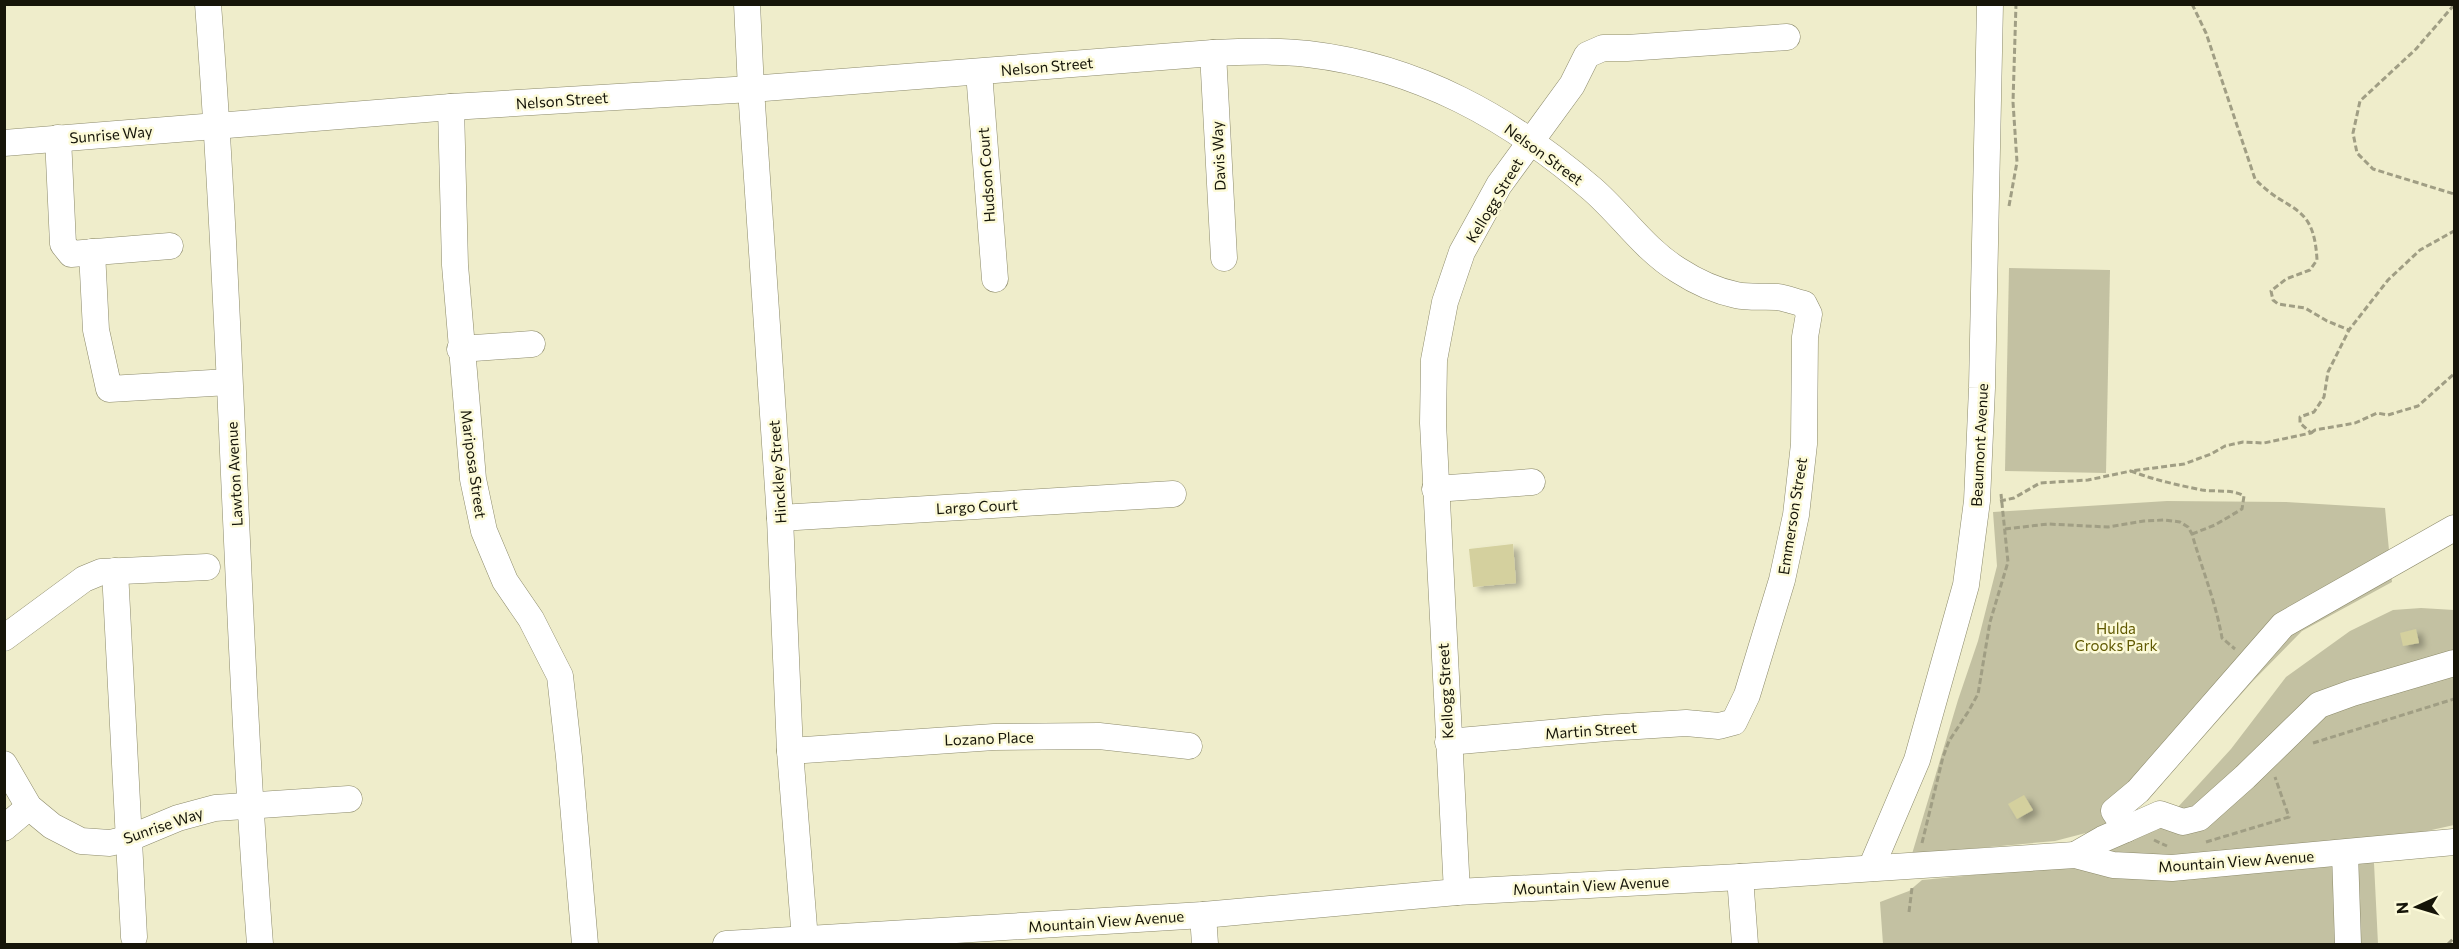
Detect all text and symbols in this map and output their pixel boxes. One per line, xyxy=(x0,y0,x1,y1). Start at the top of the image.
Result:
street label: Nelson Street xyxy=(1000,53,1094,79)
street label: Nelson Street xyxy=(515,88,609,112)
street label: Nelson Street xyxy=(1501,119,1587,189)
street label: Davis Way xyxy=(1207,120,1229,191)
street label: Sunrise Way xyxy=(69,121,153,147)
street label: Hudson Court xyxy=(974,127,998,223)
street label: Kellogg Street xyxy=(1462,154,1526,246)
street label: Beaumont Avenue xyxy=(1967,383,1991,507)
street label: Mariposa Street xyxy=(457,409,491,519)
street label: Hinckley Street xyxy=(764,420,790,524)
street label: Lawton Avenue xyxy=(222,421,246,527)
street label: Emmerson Street xyxy=(1774,456,1810,576)
street label: Largo Court xyxy=(936,495,1018,517)
park label: Hulda Crooks Park xyxy=(2074,619,2158,654)
street label: Kellogg Street xyxy=(1434,643,1456,739)
street label: Martin Street xyxy=(1545,718,1637,742)
street label: Lozano Place xyxy=(944,727,1034,749)
street label: Sunrise Way xyxy=(121,803,205,847)
street label: Mountain View Avenue xyxy=(2157,847,2315,875)
street label: Mountain View Avenue xyxy=(1512,872,1670,898)
north arrow xyxy=(2387,877,2447,937)
text: N xyxy=(2392,901,2411,915)
street label: Mountain View Avenue xyxy=(1027,907,1185,935)

